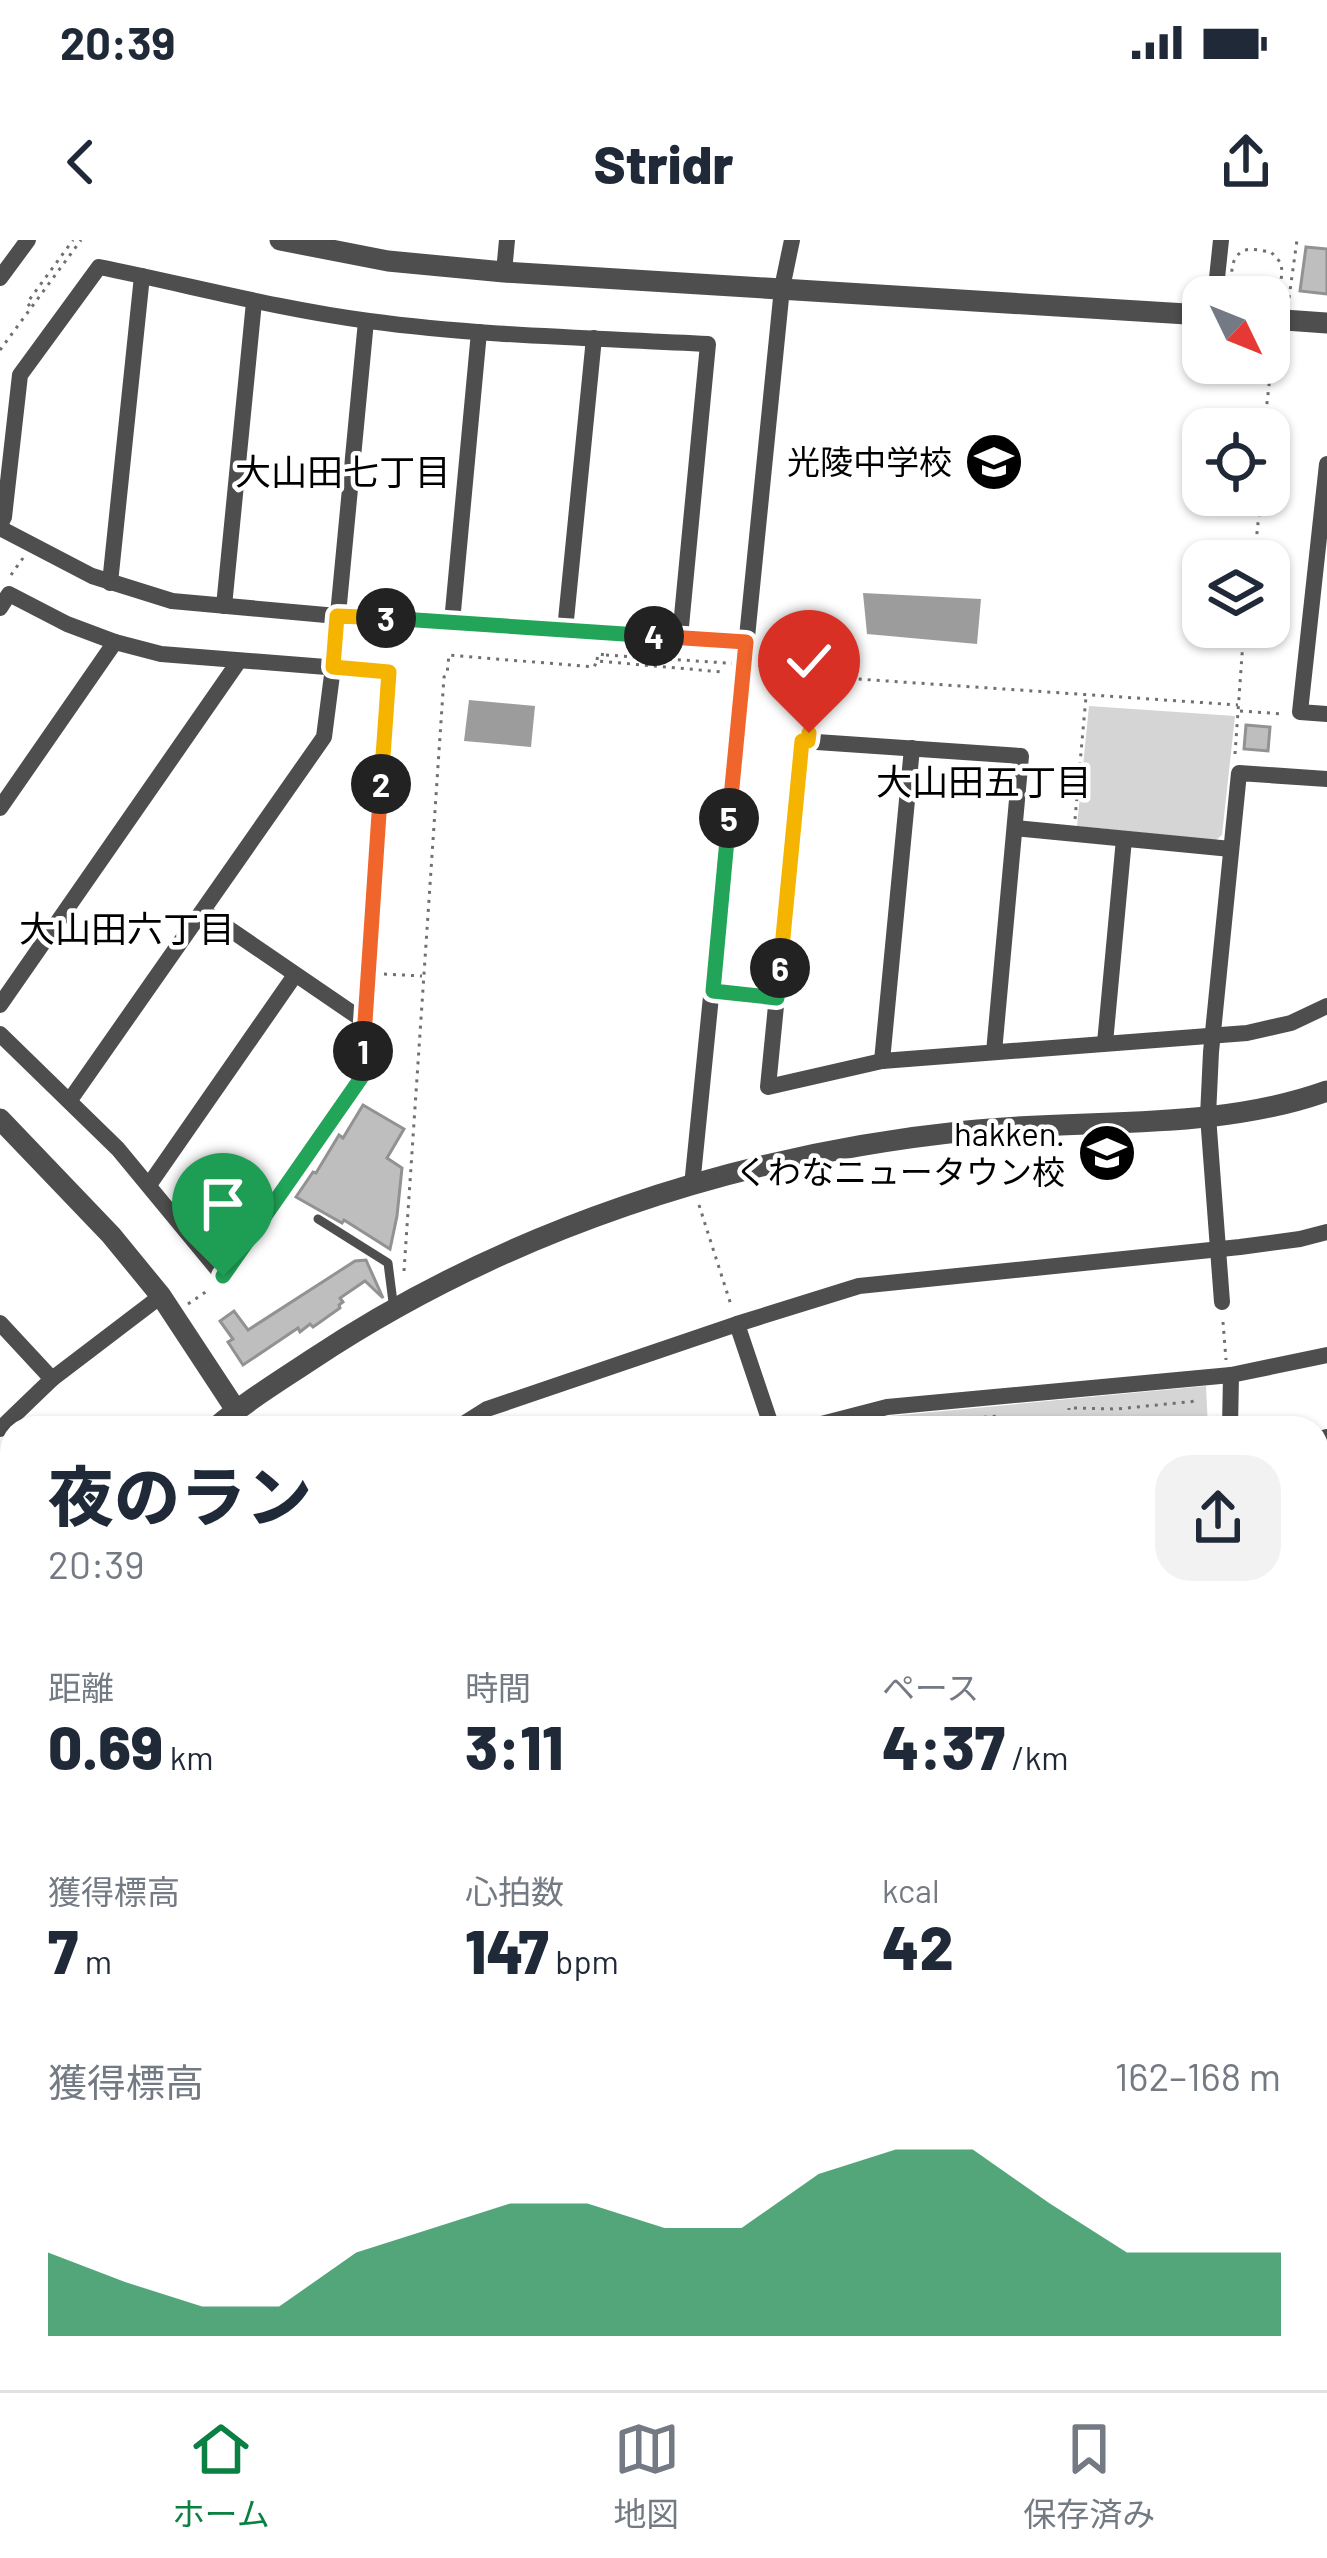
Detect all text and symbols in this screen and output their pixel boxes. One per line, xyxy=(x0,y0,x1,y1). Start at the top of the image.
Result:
text: 20:39 xyxy=(60,15,175,69)
icon: back xyxy=(48,129,114,195)
icon: share xyxy=(1213,129,1279,195)
text: Stridr xyxy=(594,130,733,195)
north arrow xyxy=(1182,276,1290,384)
map controls xyxy=(1182,276,1290,648)
button: locate xyxy=(1182,408,1290,516)
school or university icon: 光陵中学校 xyxy=(963,431,1025,493)
place label: 光陵中学校 xyxy=(787,441,952,481)
district label: 大山田七丁目 xyxy=(235,449,451,492)
button: layers xyxy=(1182,540,1290,648)
pin: 3 xyxy=(356,588,416,648)
text: 3 xyxy=(377,598,395,638)
pin: 4 xyxy=(624,606,684,666)
pin xyxy=(758,610,860,733)
text: 4 xyxy=(644,616,664,656)
icon: check xyxy=(776,628,842,694)
pin: 2 xyxy=(351,754,411,814)
district label: 大山田五丁目 xyxy=(876,759,1092,802)
text: 2 xyxy=(372,764,390,804)
pin: 5 xyxy=(699,788,759,848)
text: 5 xyxy=(720,798,738,838)
district label: 大山田六丁目 xyxy=(19,906,235,949)
pin: 6 xyxy=(750,938,810,998)
text: 6 xyxy=(771,948,789,988)
pin: 1 xyxy=(333,1021,393,1081)
text: 1 xyxy=(357,1031,369,1071)
place label: hakken. くわなニュータウン校 xyxy=(735,1113,1065,1191)
school or university icon: hakken. くわなニュータウン校 xyxy=(1076,1122,1138,1184)
pin xyxy=(172,1153,274,1276)
icon: arrive xyxy=(190,1171,256,1237)
text: 夜のラン xyxy=(48,1455,312,1534)
button: share xyxy=(1155,1455,1281,1581)
text: 20:39 xyxy=(48,1540,145,1587)
text: 距離 xyxy=(48,1667,114,1707)
text: 時間 xyxy=(465,1667,531,1707)
text: ペース xyxy=(882,1667,979,1707)
text: 0.69 xyxy=(48,1710,163,1782)
text: 3:11 xyxy=(465,1710,563,1782)
text: 4:37 xyxy=(882,1710,1005,1782)
text: km xyxy=(163,1737,213,1777)
text: /km xyxy=(1005,1737,1069,1777)
text: kcal xyxy=(882,1870,940,1910)
text: 獲得標高 xyxy=(48,1871,180,1911)
text: 心拍数 xyxy=(465,1871,564,1911)
text: 42 xyxy=(882,1910,954,1982)
text: 7 xyxy=(48,1914,78,1986)
text: 147 xyxy=(465,1914,549,1986)
text: m xyxy=(78,1941,112,1981)
text: bpm xyxy=(549,1941,619,1981)
text: 162–168 m xyxy=(1115,2052,1281,2099)
text: 獲得標高 xyxy=(48,2058,204,2105)
tab: ホーム xyxy=(172,2416,270,2536)
tab: 地図 xyxy=(614,2416,680,2536)
tab: 保存済み xyxy=(1023,2416,1155,2536)

